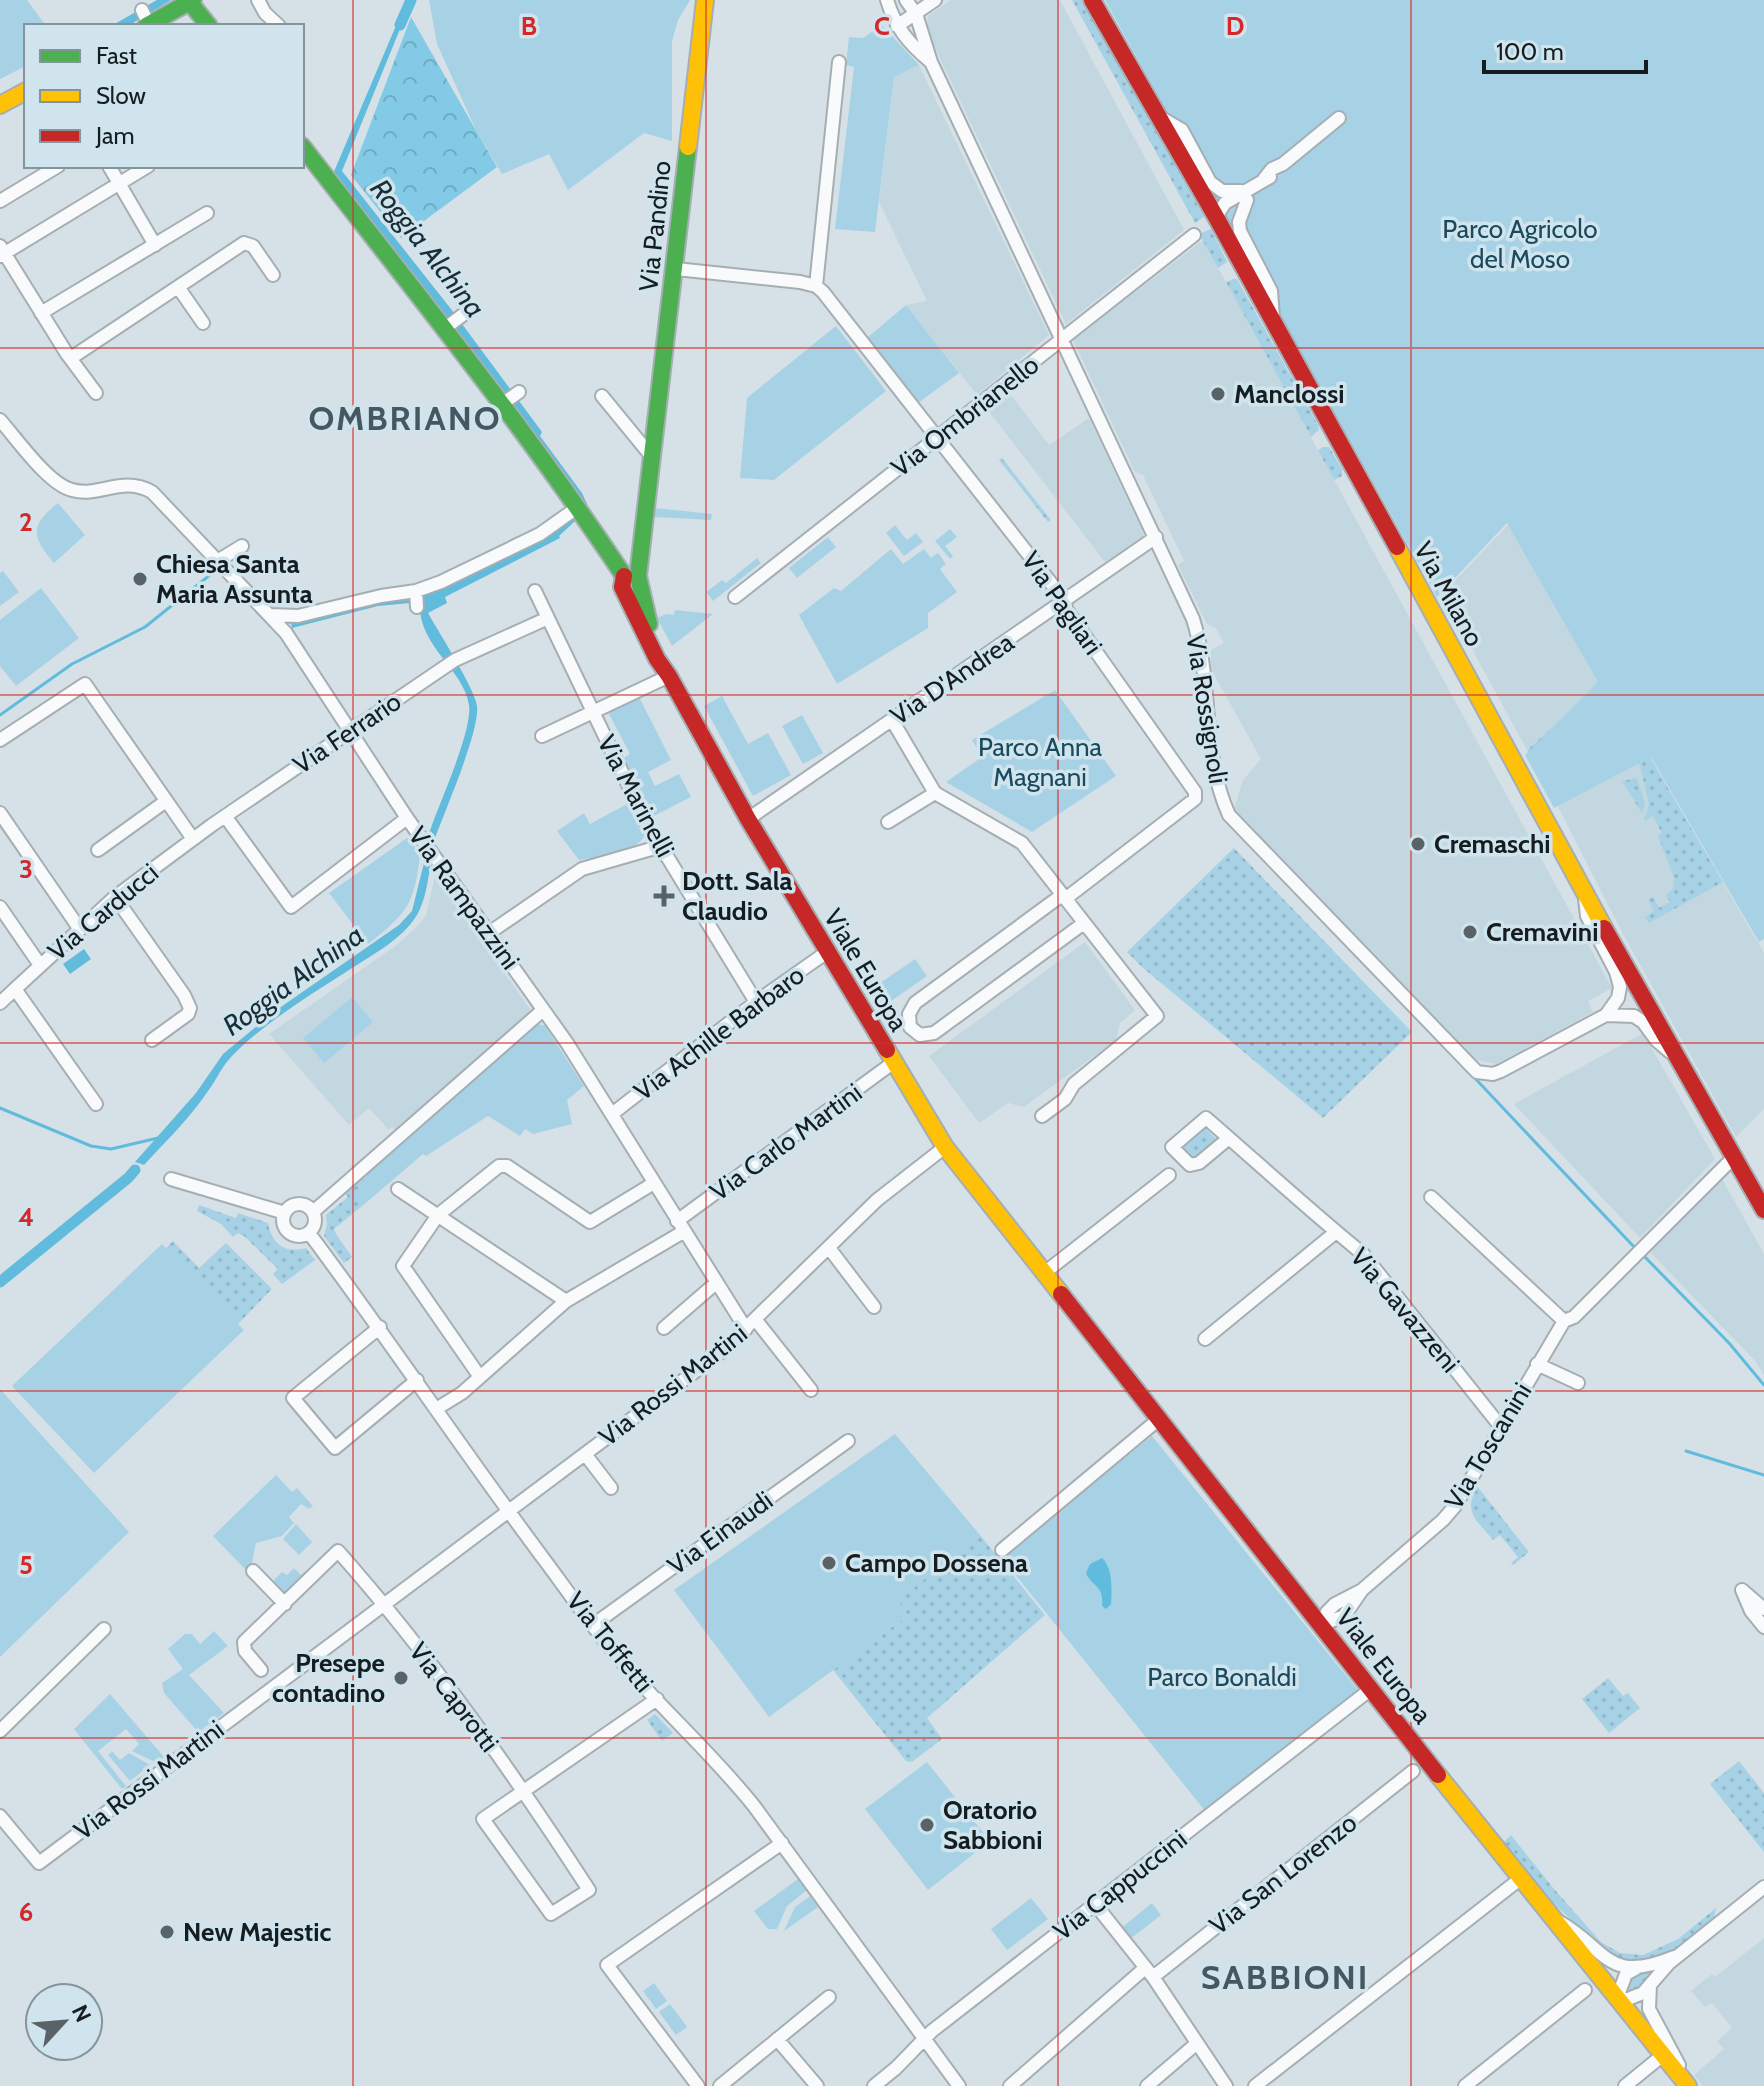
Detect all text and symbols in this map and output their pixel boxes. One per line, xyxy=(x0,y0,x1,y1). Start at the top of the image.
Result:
text: B xyxy=(521,10,537,42)
text: C xyxy=(874,10,890,42)
text: D xyxy=(1226,10,1244,42)
legend xyxy=(24,24,304,168)
scale bar xyxy=(1484,24,1646,74)
text: 100 m xyxy=(1496,37,1564,66)
text: Fast xyxy=(96,41,137,70)
text: Slow xyxy=(96,81,146,110)
text: Jam xyxy=(95,121,134,150)
street label: Via Pandino xyxy=(632,159,678,293)
water label: Roggia Alchina xyxy=(364,172,492,324)
park label: Parco Agricolo del Moso xyxy=(1442,213,1598,275)
street label: Via Ombrianello xyxy=(885,348,1045,484)
place label: Manclossi xyxy=(1234,378,1344,410)
marker: Manclossi xyxy=(1209,385,1227,403)
district label: OMBRIANO xyxy=(308,397,502,439)
text: 2 xyxy=(19,506,33,538)
street label: Via Milano xyxy=(1407,536,1491,652)
street label: Via Pagliari xyxy=(1015,545,1109,661)
place label: Chiesa Santa Maria Assunta xyxy=(156,548,313,610)
marker: Chiesa Santa Maria Assunta xyxy=(131,570,149,588)
street label: Via D'Andrea xyxy=(884,626,1020,732)
street label: Via Rossignoli xyxy=(1179,632,1235,786)
street label: Via Ferrario xyxy=(287,685,407,781)
street label: Via Marinelli xyxy=(591,729,681,863)
park label: Parco Anna Magnani xyxy=(978,731,1103,793)
street label: Via Rampazzini xyxy=(401,820,527,976)
place label: Cremaschi xyxy=(1434,828,1551,860)
marker: Cremaschi xyxy=(1409,835,1427,853)
text: 3 xyxy=(19,853,33,885)
street label: Via Carducci xyxy=(41,857,165,967)
place label: Dott. Sala Claudio xyxy=(682,865,793,927)
marker: Dott. Sala Claudio xyxy=(653,885,675,907)
street label: Viale Europa xyxy=(817,903,915,1037)
place label: Cremavini xyxy=(1486,916,1598,948)
water label: Roggia Alchina xyxy=(216,917,370,1043)
marker: Cremavini xyxy=(1461,923,1479,941)
street label: Via Achille Barbaro xyxy=(628,959,810,1107)
street label: Via Carlo Martini xyxy=(704,1076,868,1208)
text: 4 xyxy=(18,1201,34,1233)
street label: Via Gavazzeni xyxy=(1344,1241,1466,1379)
street label: Via Rossi Martini xyxy=(593,1317,753,1453)
street label: Via Toscanini xyxy=(1438,1377,1538,1515)
street label: Via Einaudi xyxy=(661,1484,779,1582)
place label: Campo Dossena xyxy=(845,1547,1028,1579)
text: 5 xyxy=(19,1549,33,1581)
marker: Campo Dossena xyxy=(820,1554,838,1572)
street label: Via Toffetti xyxy=(560,1585,660,1699)
street label: Viale Europa xyxy=(1329,1602,1439,1730)
street label: Via Caprotti xyxy=(402,1636,506,1758)
place label: Presepe contadino xyxy=(272,1647,385,1709)
park label: Parco Bonaldi xyxy=(1147,1661,1297,1693)
marker: Presepe contadino xyxy=(392,1669,410,1687)
street label: Via Rossi Martini xyxy=(68,1713,230,1847)
place label: Oratorio Sabbioni xyxy=(943,1794,1042,1856)
street label: Via San Lorenzo xyxy=(1203,1807,1363,1941)
marker: Oratorio Sabbioni xyxy=(918,1816,936,1834)
street label: Via Cappuccini xyxy=(1047,1823,1193,1947)
text: 6 xyxy=(19,1896,33,1928)
place label: New Majestic xyxy=(183,1916,331,1948)
marker: New Majestic xyxy=(158,1923,176,1941)
district label: SABBIONI xyxy=(1201,1956,1369,1998)
north arrow xyxy=(24,1982,104,2062)
text: N xyxy=(66,2001,97,2026)

